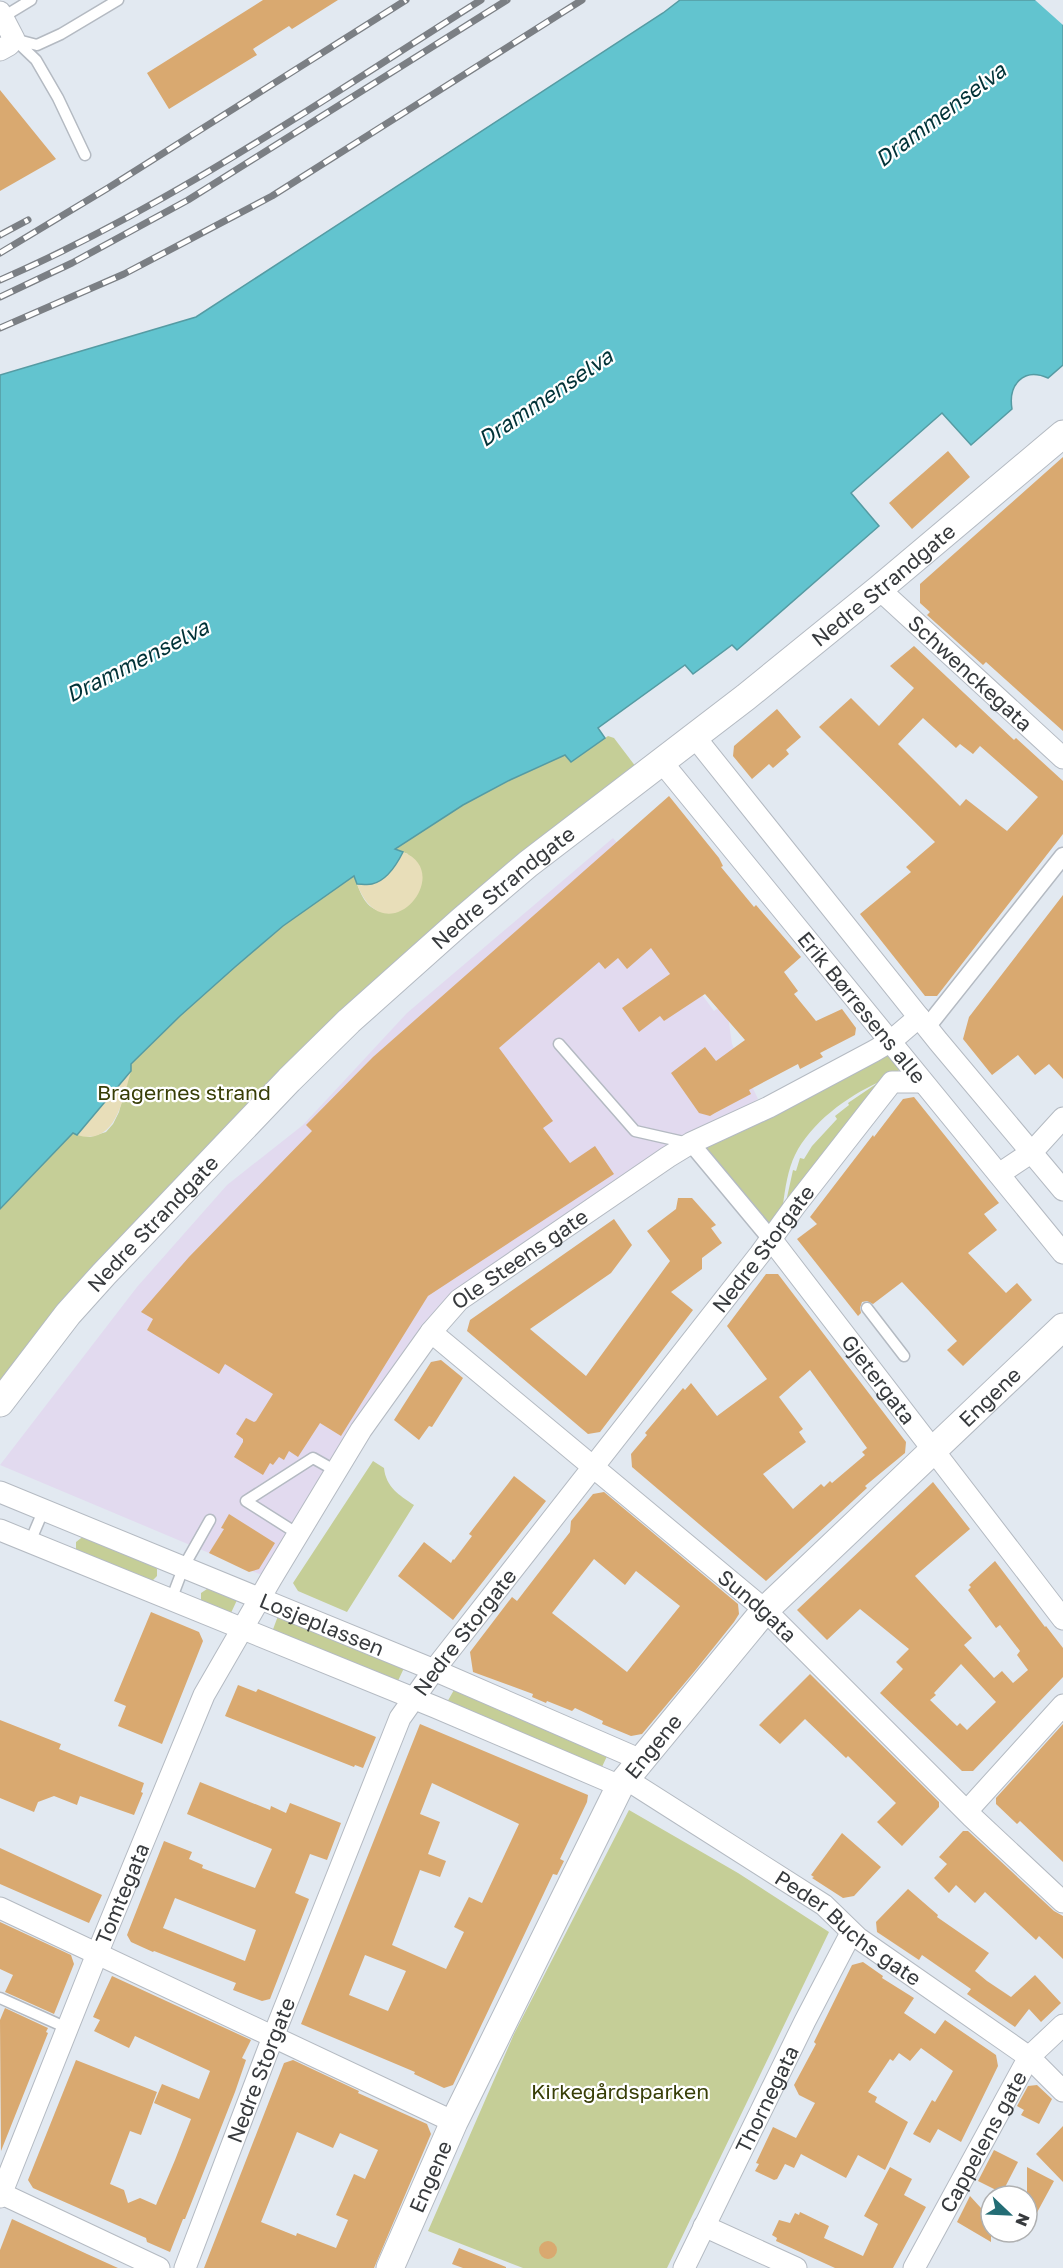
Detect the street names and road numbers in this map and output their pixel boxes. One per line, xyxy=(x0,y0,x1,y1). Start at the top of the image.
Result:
street label: Nedre Strandgate xyxy=(806,518,960,652)
street label: Schwenckegata xyxy=(903,609,1038,736)
street label: Nedre Strandgate xyxy=(426,820,580,954)
street label: Erik Børresens alle xyxy=(792,926,932,1089)
street label: Nedre Strandgate xyxy=(81,1150,224,1297)
street label: Nedre Storgate xyxy=(706,1179,820,1318)
street label: Ole Steens gate xyxy=(446,1203,593,1315)
street label: Gjetergata xyxy=(836,1329,921,1429)
street label: Engene xyxy=(953,1361,1026,1432)
street label: Nedre Storgate xyxy=(407,1563,522,1701)
street label: Sundgata xyxy=(713,1564,802,1647)
street label: Losjeplassen xyxy=(256,1587,388,1661)
street label: Engene xyxy=(619,1708,687,1784)
street label: Tomtegata xyxy=(89,1839,155,1948)
street label: Peder Buchs gate xyxy=(770,1864,927,1991)
street label: Nedre Storgate xyxy=(221,1993,300,2146)
street label: Thornegata xyxy=(729,2041,804,2157)
street label: Cappelens gate xyxy=(934,2066,1032,2217)
street label: Engene xyxy=(403,2136,457,2216)

